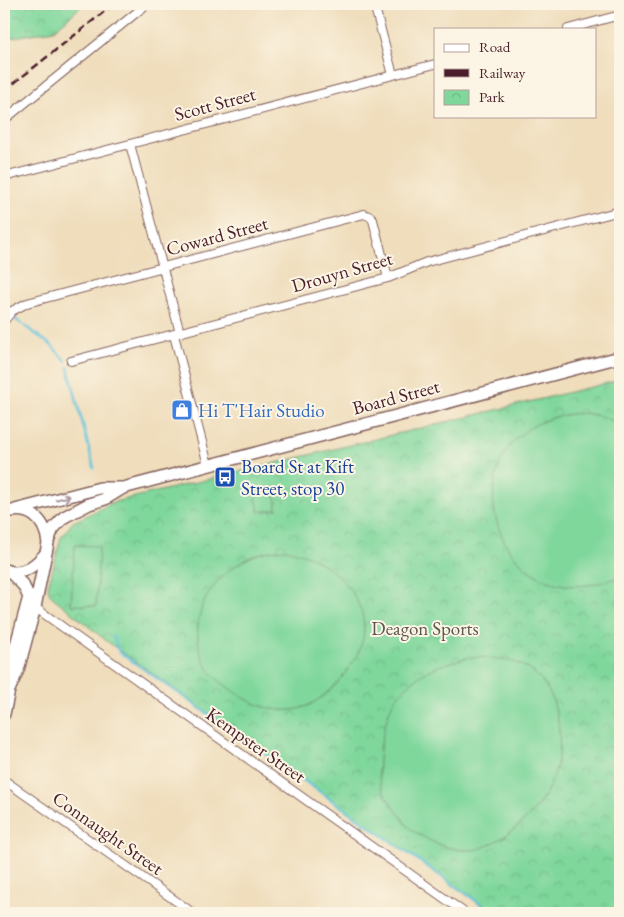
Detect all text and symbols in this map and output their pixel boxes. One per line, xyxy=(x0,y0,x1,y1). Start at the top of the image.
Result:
legend xyxy=(434,28,596,118)
text: Road xyxy=(479,37,511,56)
text: Railway xyxy=(479,63,526,82)
street label: Scott Street xyxy=(172,81,258,127)
text: Park xyxy=(479,87,506,106)
street label: Coward Street xyxy=(163,210,271,262)
street label: Drouyn Street xyxy=(289,246,395,298)
street label: Board Street xyxy=(350,373,442,421)
shop icon: Hi T'Hair Studio xyxy=(170,398,194,422)
place label: Hi T'Hair Studio xyxy=(198,398,325,423)
place label: Board St at Kift Street, stop 30 xyxy=(241,454,354,501)
bus stop icon: Board St at Kift Street, stop 30 xyxy=(213,465,237,489)
one-way arrow xyxy=(54,493,70,502)
park label: Deagon Sports xyxy=(371,616,479,641)
street label: Kempster Street xyxy=(201,701,311,789)
street label: Connaught Street xyxy=(48,785,168,881)

